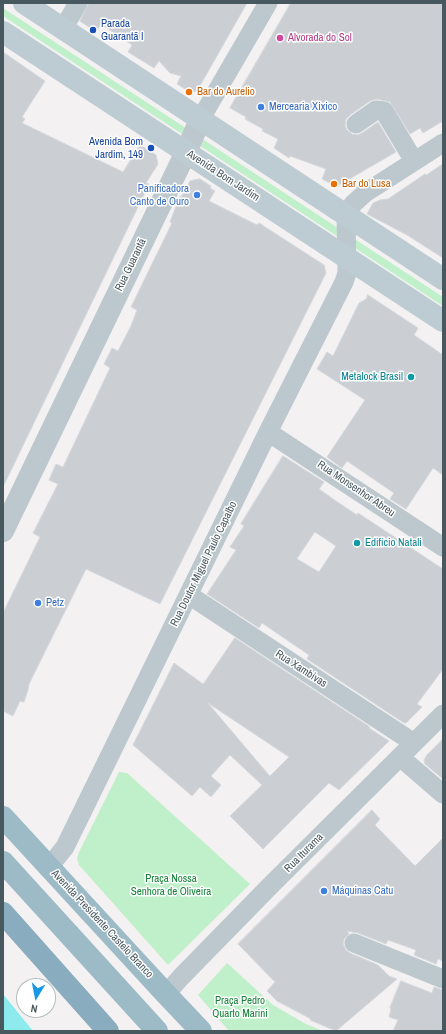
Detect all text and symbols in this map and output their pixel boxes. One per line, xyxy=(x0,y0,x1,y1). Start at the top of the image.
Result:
place label: Parada Guarantã I xyxy=(101,17,144,43)
marker: Parada Guarantã I xyxy=(88,25,98,35)
place label: Alvorada do Sol xyxy=(288,31,352,45)
marker: Alvorada do Sol xyxy=(275,33,285,43)
place label: Bar do Aurelio xyxy=(197,85,255,99)
marker: Bar do Aurelio xyxy=(184,87,194,97)
place label: Mercearia Xixico xyxy=(269,100,337,114)
marker: Mercearia Xixico xyxy=(256,102,266,112)
place label: Avenida Bom Jardim, 149 xyxy=(89,135,143,161)
marker: Avenida Bom Jardim, 149 xyxy=(146,143,156,153)
street label: Avenida Bom Jardim xyxy=(184,148,262,204)
place label: Bar do Lusa xyxy=(342,177,391,191)
marker: Bar do Lusa xyxy=(329,179,339,189)
place label: Panificadora Canto de Ouro xyxy=(130,182,189,208)
marker: Panificadora Canto de Ouro xyxy=(192,190,202,200)
street label: Rua Guarantã xyxy=(113,237,149,293)
place label: Metalock Brasil xyxy=(341,370,403,384)
marker: Metalock Brasil xyxy=(406,372,416,382)
street label: Rua Monsenhor Abreu xyxy=(315,458,397,520)
street label: Rua Doutor Miguel Paulo Capalbo xyxy=(168,499,240,629)
place label: Edifício Natali xyxy=(365,536,422,550)
marker: Edifício Natali xyxy=(352,538,362,548)
place label: Petz xyxy=(46,596,64,610)
marker: Petz xyxy=(33,598,43,608)
street label: Rua Xambivas xyxy=(273,647,329,691)
street label: Rua Iturama xyxy=(282,831,326,875)
street label: Avenida Presidente Castelo Branco xyxy=(48,867,156,981)
park label: Praça Nossa Senhora de Oliveira xyxy=(131,872,211,898)
place label: Máquinas Catu xyxy=(332,884,393,898)
marker: Máquinas Catu xyxy=(319,886,329,896)
north arrow xyxy=(16,978,56,1018)
park label: Praça Pedro Quarto Marini xyxy=(212,994,268,1020)
text: N xyxy=(30,1001,39,1016)

